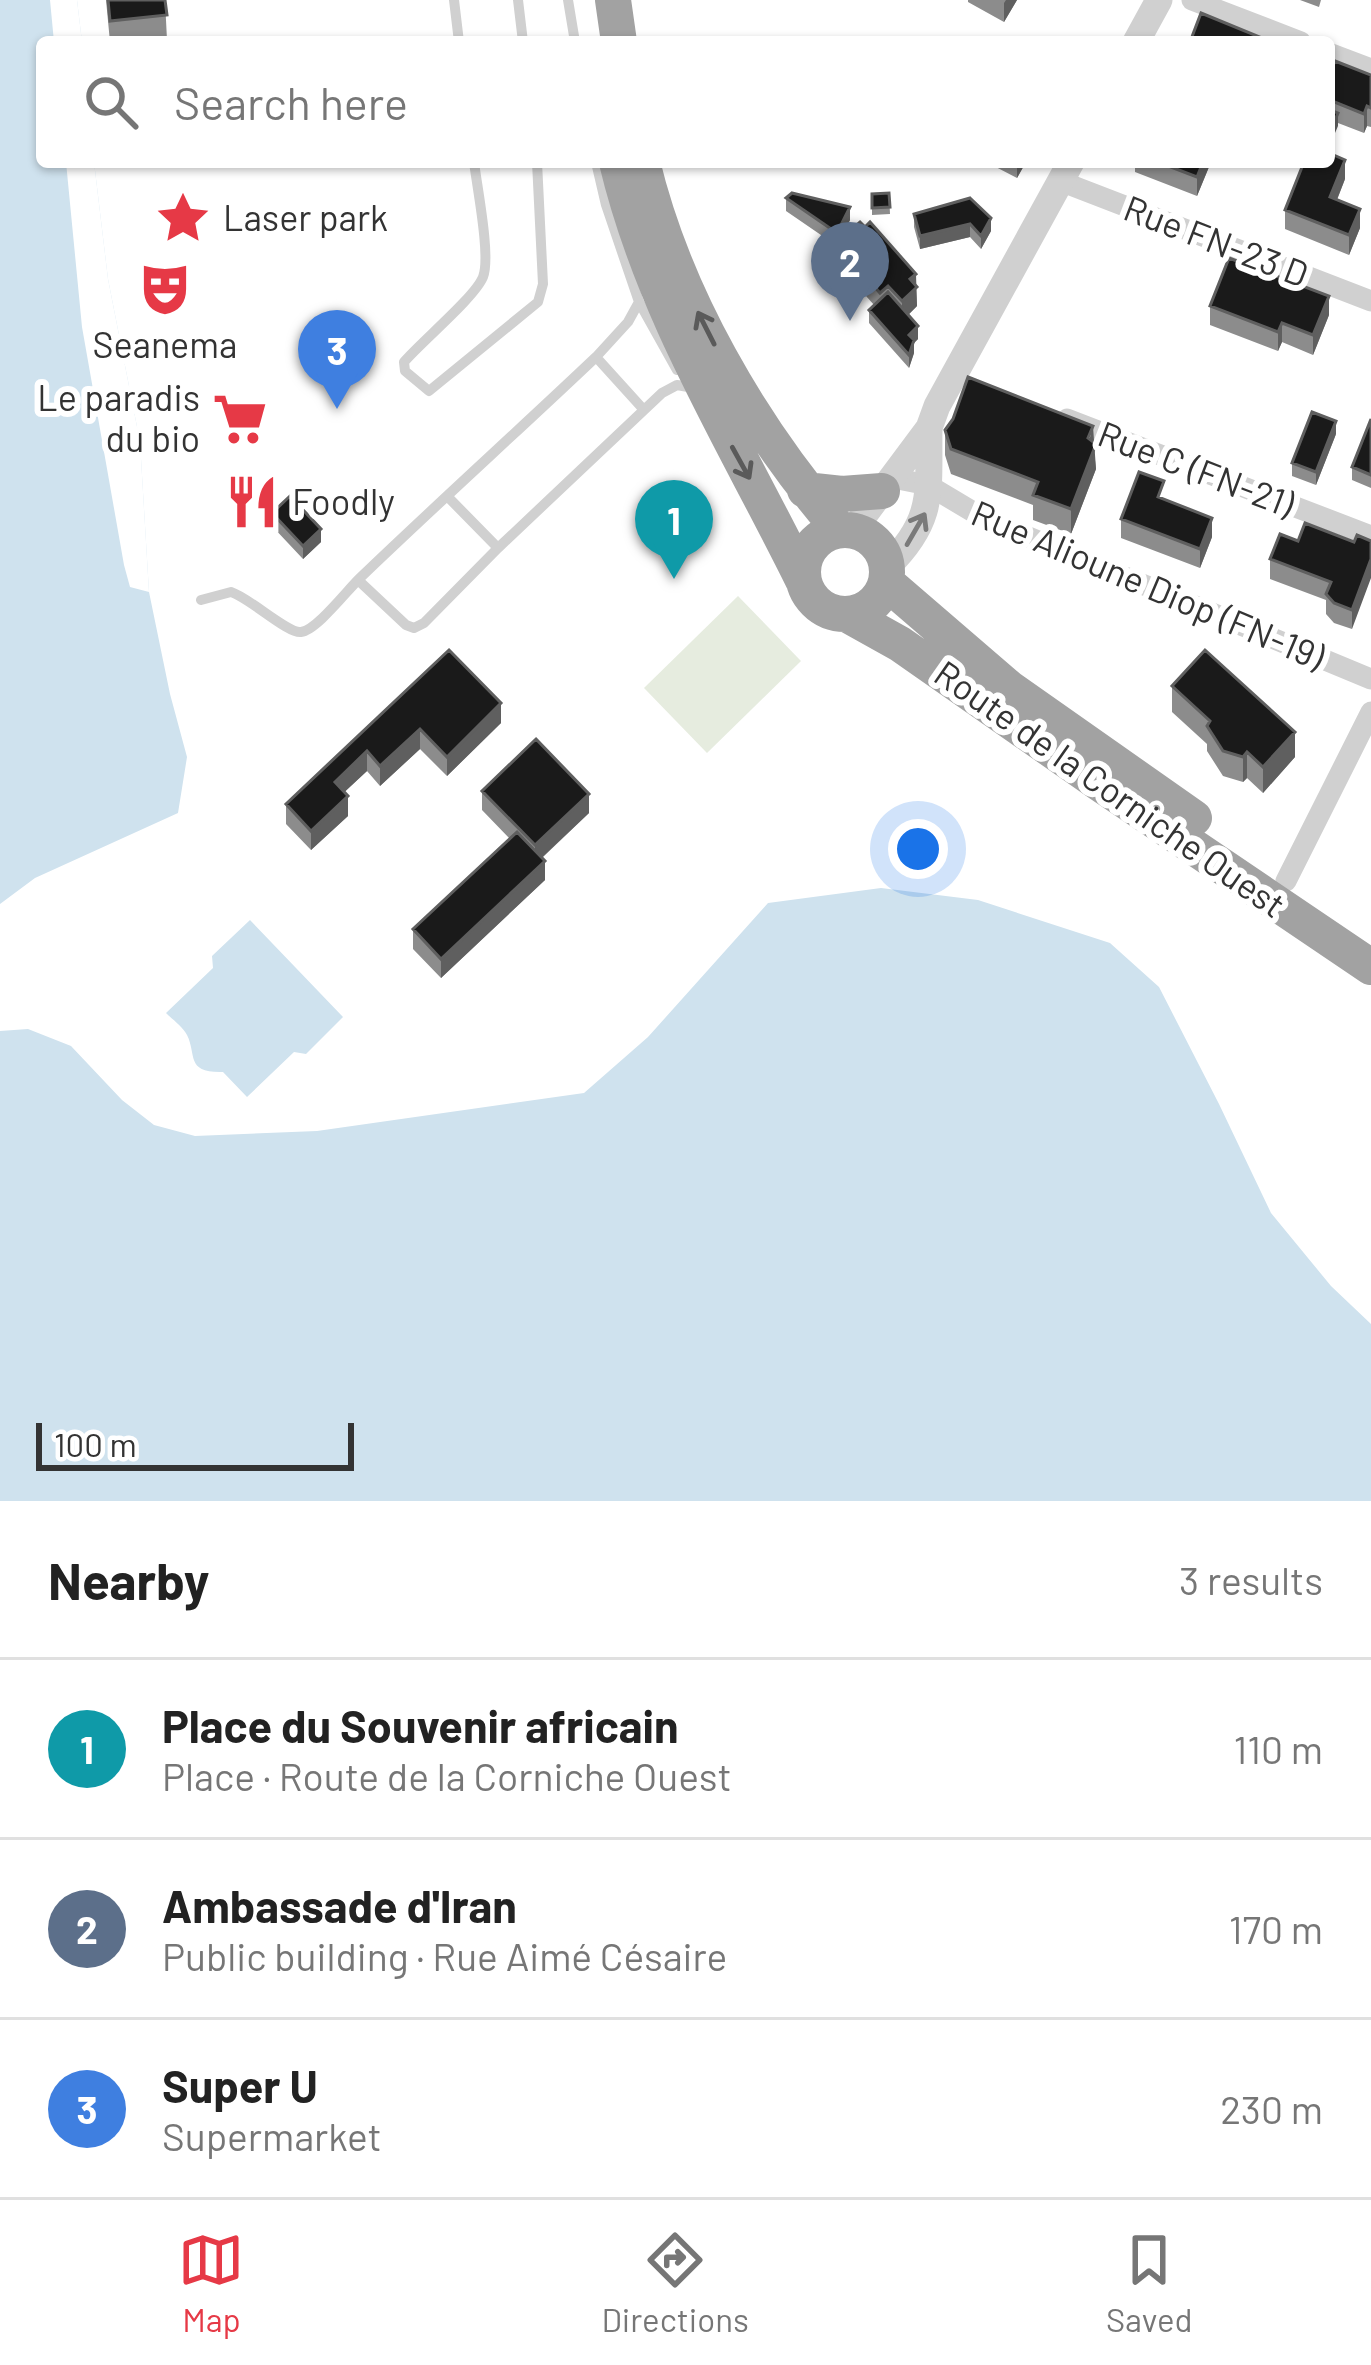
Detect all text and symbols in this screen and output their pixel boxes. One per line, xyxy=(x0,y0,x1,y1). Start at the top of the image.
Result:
search box xyxy=(36,36,1335,168)
icon: search xyxy=(78,69,144,135)
text: Search here xyxy=(174,75,408,129)
street label: Rue FN-23 D xyxy=(1118,185,1315,294)
place icon: Laser park xyxy=(154,189,212,247)
place label: Laser park xyxy=(223,195,388,238)
pin: 2 xyxy=(811,222,889,321)
theatre icon: Seanema xyxy=(136,260,194,318)
pin: 3 xyxy=(298,310,376,409)
one-way arrow xyxy=(693,311,716,347)
place label: Seanema xyxy=(93,322,237,365)
place label: Le paradis du bio xyxy=(37,375,200,459)
supermarket icon: Le paradis du bio xyxy=(211,390,269,448)
street label: Rue C (FN-21) xyxy=(1093,411,1301,525)
one-way arrow xyxy=(730,445,753,480)
restaurant icon: Foodly xyxy=(223,473,281,531)
place label: Foodly xyxy=(292,479,395,522)
pin: 1 xyxy=(635,480,713,579)
street label: Rue Alioune Diop (FN-19) xyxy=(966,490,1332,678)
one-way arrow xyxy=(905,512,928,547)
street label: Route de la Corniche Ouest xyxy=(927,650,1294,925)
your location xyxy=(888,819,948,879)
scale bar xyxy=(36,1417,354,1470)
text: 100 m xyxy=(54,1424,137,1464)
text: Nearby xyxy=(48,1549,209,1610)
text: 3 results xyxy=(1179,1556,1323,1603)
text: Place du Souvenir africain xyxy=(162,1698,679,1752)
text: 1 xyxy=(80,1725,94,1772)
text: 110 m xyxy=(1233,1725,1323,1772)
text: Place · Route de la Corniche Ouest xyxy=(162,1752,732,1799)
text: Ambassade d'Iran xyxy=(162,1878,517,1932)
text: 2 xyxy=(76,1905,98,1952)
text: 170 m xyxy=(1229,1905,1323,1952)
text: Public building · Rue Aimé Césaire xyxy=(162,1932,727,1979)
text: Super U xyxy=(162,2058,318,2112)
text: 3 xyxy=(76,2085,98,2132)
text: 230 m xyxy=(1220,2085,1323,2132)
text: Supermarket xyxy=(162,2112,382,2159)
tab: Map xyxy=(178,2227,244,2339)
tab: Directions xyxy=(601,2227,749,2339)
tab: Saved xyxy=(1106,2227,1193,2339)

